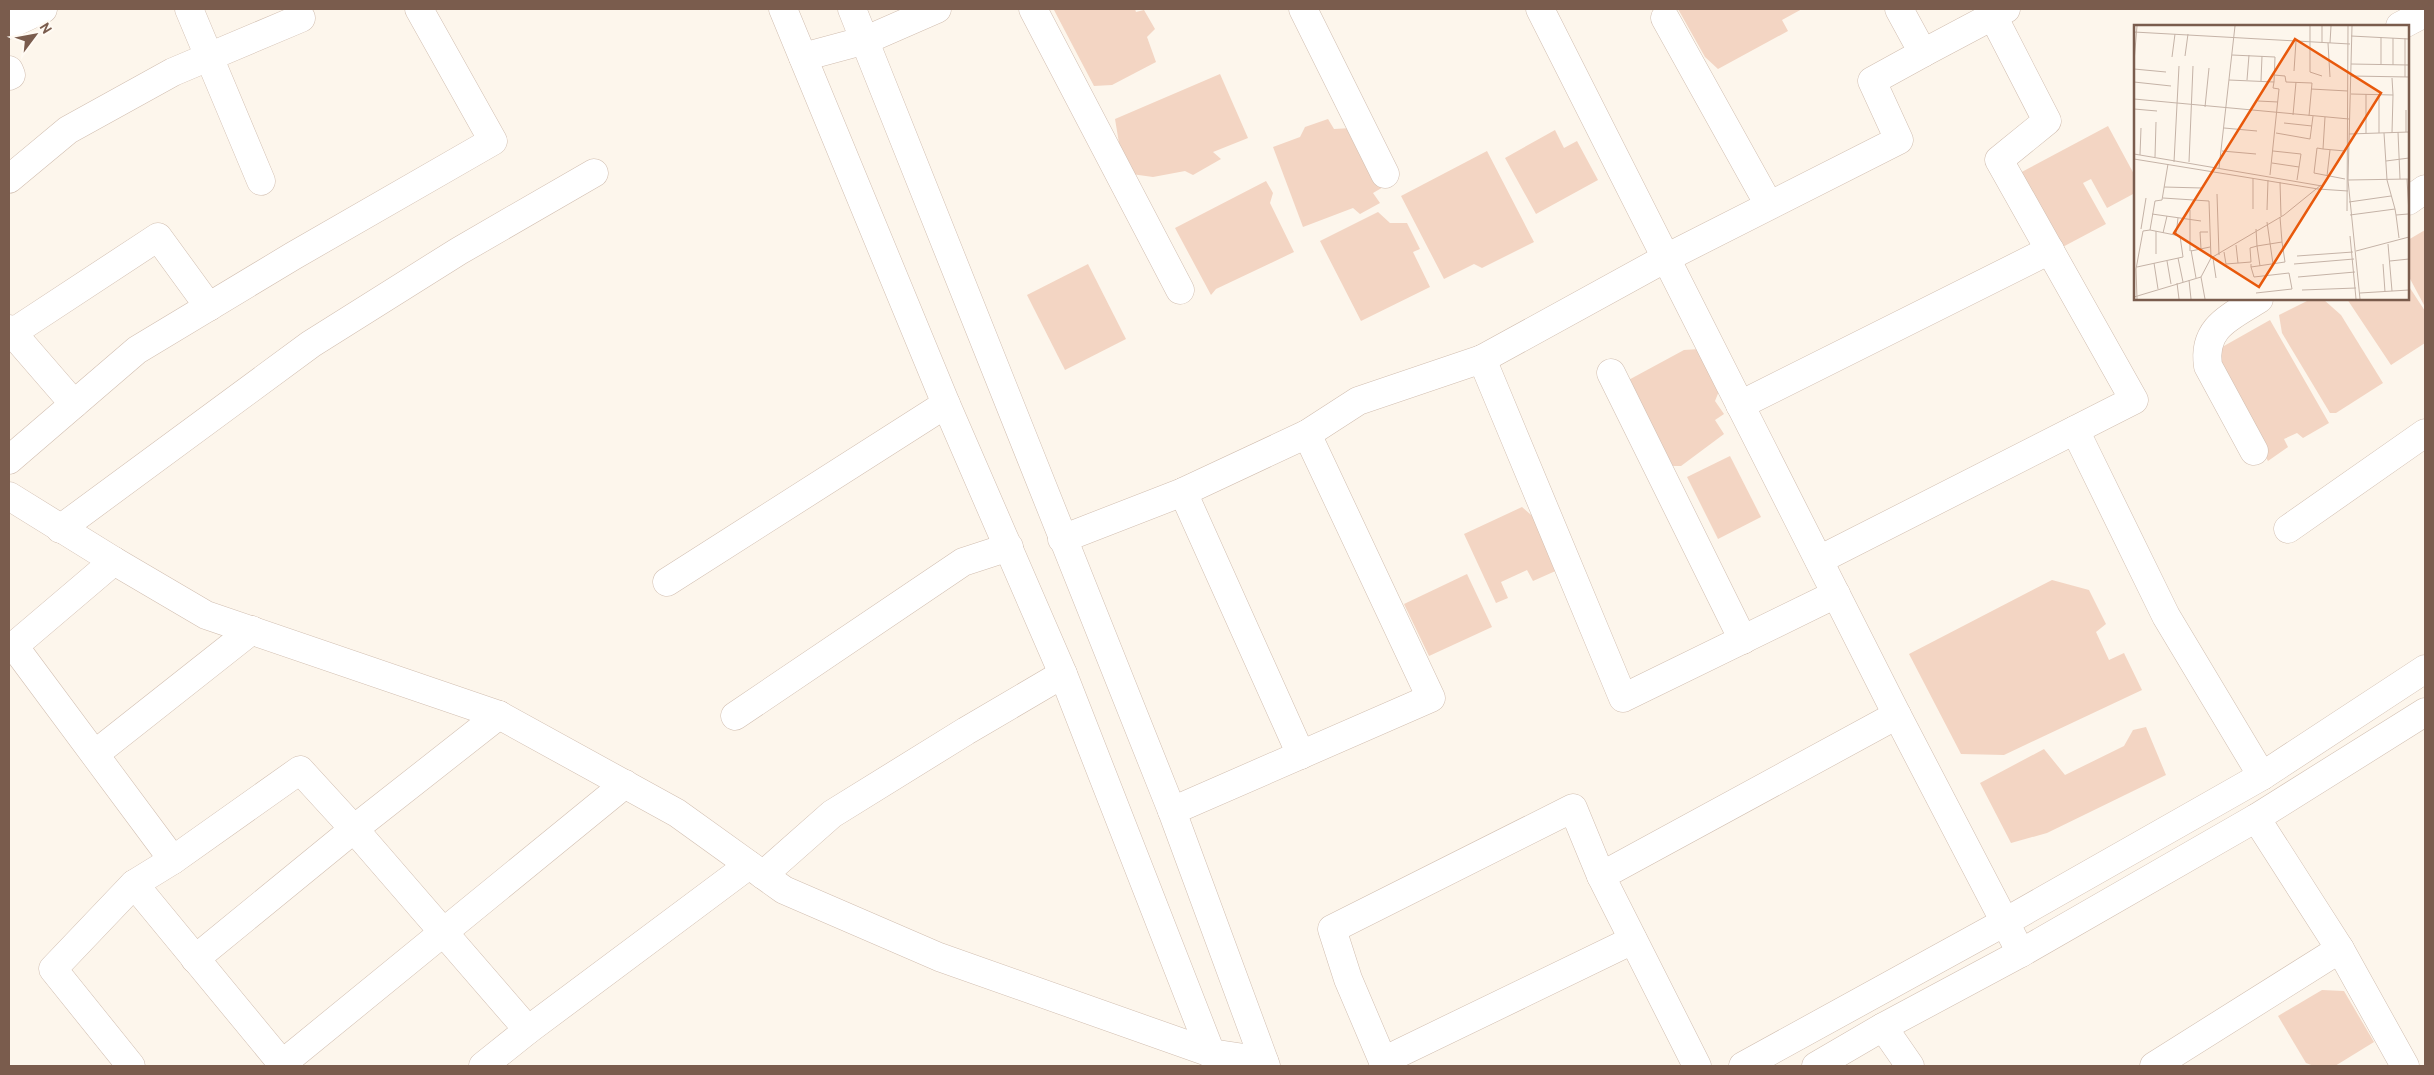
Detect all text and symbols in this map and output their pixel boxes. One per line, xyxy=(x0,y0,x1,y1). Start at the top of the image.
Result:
north arrow xyxy=(10,10,60,60)
text: N xyxy=(35,20,55,38)
inset map xyxy=(2134,25,2409,300)

